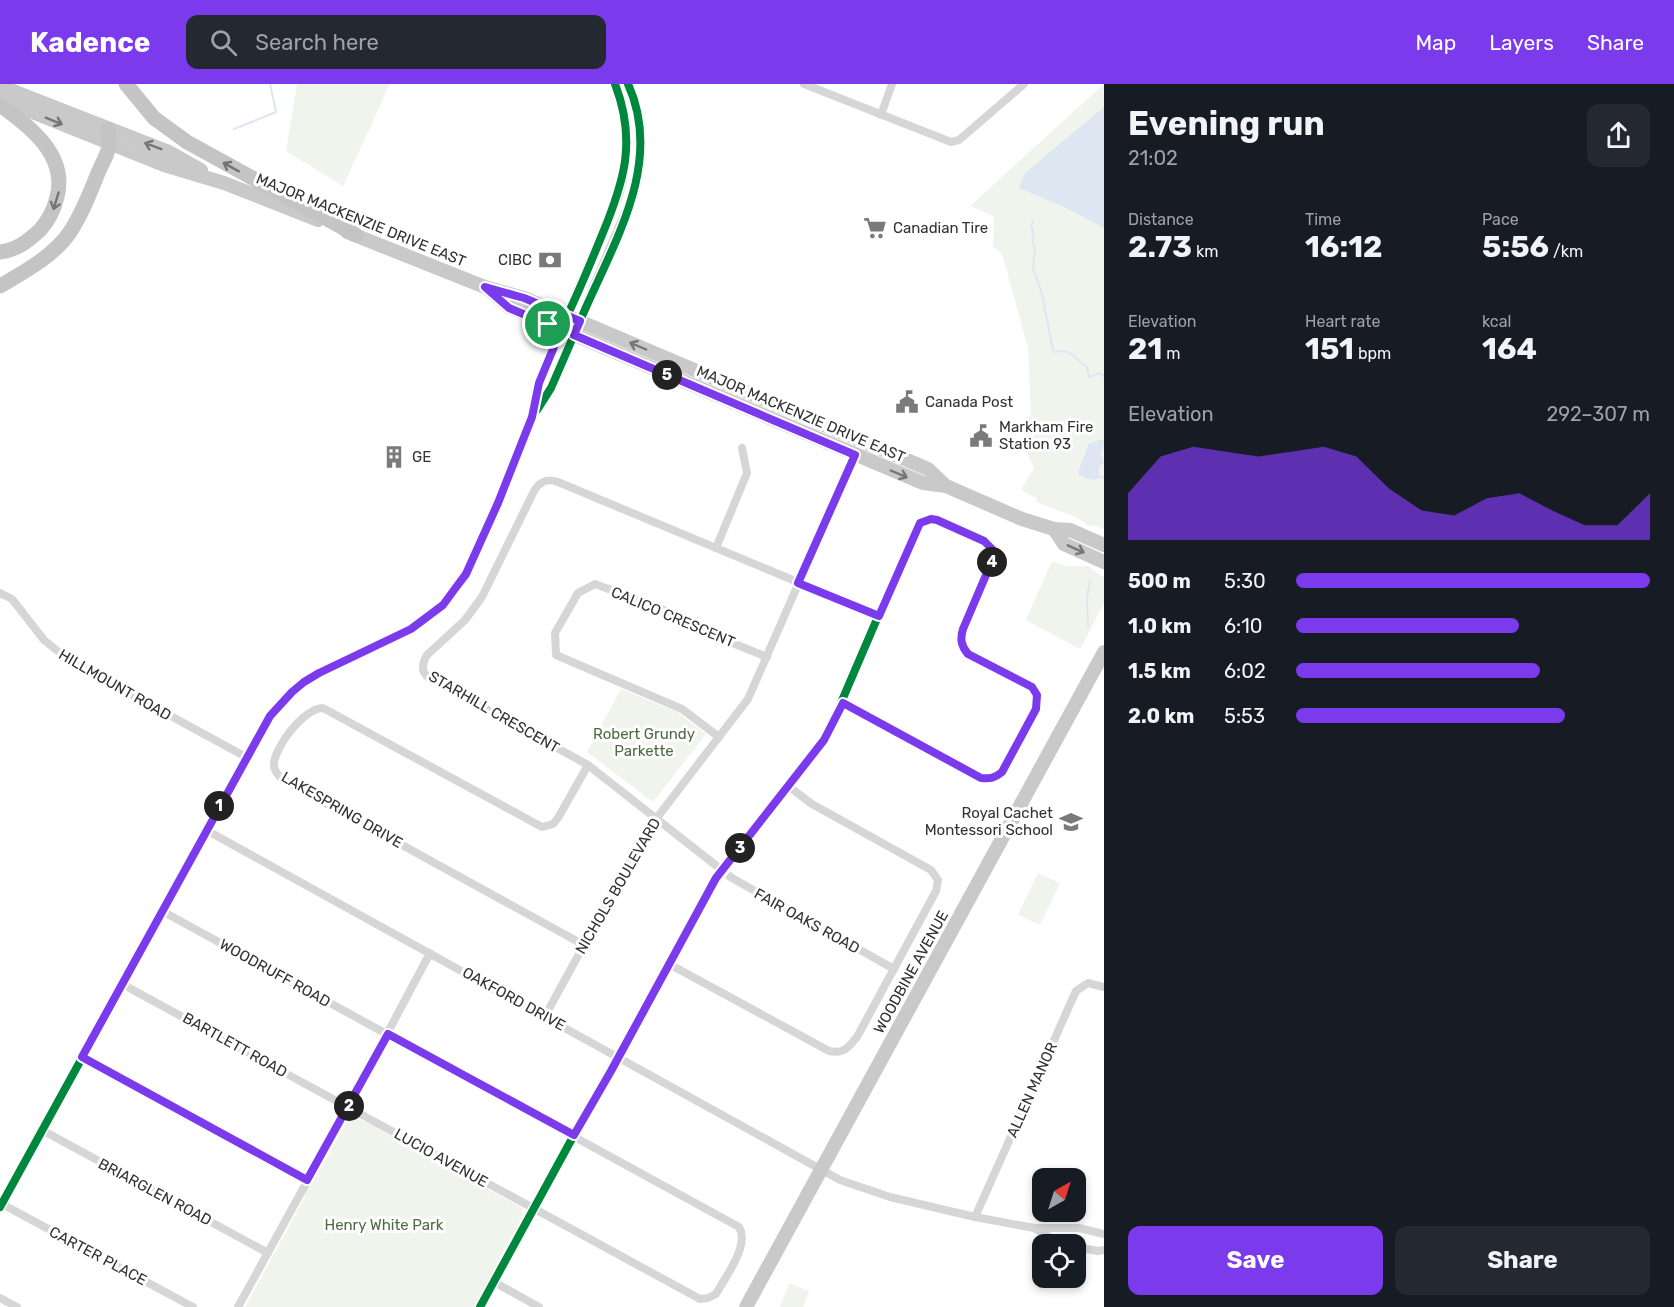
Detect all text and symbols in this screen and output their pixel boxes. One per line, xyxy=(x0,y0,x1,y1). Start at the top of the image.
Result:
search box xyxy=(186,15,606,69)
text: Kadence xyxy=(30,26,150,59)
icon: search xyxy=(207,26,240,59)
text: Search here xyxy=(255,29,379,56)
text: Map xyxy=(1415,30,1456,55)
text: Layers xyxy=(1489,30,1554,55)
text: Share xyxy=(1587,30,1644,55)
text: Evening run xyxy=(1128,104,1325,143)
button: share xyxy=(1587,104,1650,167)
one-way arrow xyxy=(45,116,63,127)
one-way arrow xyxy=(145,140,163,151)
text: 21:02 xyxy=(1128,146,1178,170)
one-way arrow xyxy=(223,160,240,172)
street label: MAJOR MACKENZIE DRIVE EAST xyxy=(253,170,469,271)
one-way arrow xyxy=(50,191,61,210)
text: Distance xyxy=(1128,210,1194,229)
text: Time xyxy=(1305,210,1341,229)
text: Pace xyxy=(1482,210,1519,229)
supermarket icon: Canadian Tire xyxy=(862,215,888,241)
place label: Canadian Tire xyxy=(893,219,988,237)
text: 2.73 xyxy=(1128,229,1192,265)
text: 16:12 xyxy=(1305,229,1383,265)
text: 5:56 xyxy=(1482,229,1549,265)
text: km xyxy=(1192,242,1218,261)
text: /km xyxy=(1549,242,1583,261)
bank icon: CIBC xyxy=(537,247,563,273)
place label: CIBC xyxy=(498,251,532,269)
pin xyxy=(522,298,573,349)
icon: arrive xyxy=(531,307,564,340)
text: Elevation xyxy=(1128,312,1197,331)
text: Heart rate xyxy=(1305,312,1380,331)
text: kcal xyxy=(1482,312,1511,331)
text: 21 xyxy=(1128,331,1162,367)
text: 151 xyxy=(1305,331,1354,367)
text: 164 xyxy=(1482,331,1537,367)
one-way arrow xyxy=(630,340,648,351)
text: m xyxy=(1162,344,1181,363)
text: bpm xyxy=(1354,344,1391,363)
pin: 5 xyxy=(652,360,682,390)
street label: MAJOR MACKENZIE DRIVE EAST xyxy=(694,362,908,466)
text: 5 xyxy=(662,365,672,384)
public building icon: Canada Post xyxy=(894,389,920,415)
place label: Canada Post xyxy=(925,393,1013,411)
text: Elevation xyxy=(1128,402,1214,426)
text: 292–307 m xyxy=(1546,402,1650,426)
place label: Markham Fire Station 93 xyxy=(999,418,1093,453)
public building icon: Markham Fire Station 93 xyxy=(968,423,994,449)
building icon: GE xyxy=(381,444,407,470)
place label: GE xyxy=(412,448,431,466)
one-way arrow xyxy=(890,469,908,480)
one-way arrow xyxy=(1066,544,1084,555)
pin: 4 xyxy=(977,547,1007,577)
text: 4 xyxy=(987,552,997,571)
text: 500 m xyxy=(1128,569,1191,593)
text: 5:30 xyxy=(1224,569,1266,593)
street label: CALICO CRESCENT xyxy=(608,583,738,651)
text: 1.0 km xyxy=(1128,614,1191,638)
text: 6:10 xyxy=(1224,614,1262,638)
street label: HILLMOUNT ROAD xyxy=(56,645,174,725)
text: 1.5 km xyxy=(1128,659,1191,683)
text: 6:02 xyxy=(1224,659,1266,683)
street label: STARHILL CRESCENT xyxy=(425,667,563,757)
text: 2.0 km xyxy=(1128,704,1194,728)
text: 5:53 xyxy=(1224,704,1265,728)
park label: Robert Grundy Parkette xyxy=(593,725,695,760)
street label: LAKESPRING DRIVE xyxy=(278,768,406,852)
pin: 1 xyxy=(204,791,234,821)
text: 1 xyxy=(215,796,223,815)
place label: Royal Cachet Montessori School xyxy=(925,804,1053,839)
school or university icon: Royal Cachet Montessori School xyxy=(1058,809,1084,835)
street label: NICHOLS BOULEVARD xyxy=(572,815,664,957)
pin: 3 xyxy=(725,833,755,863)
text: 3 xyxy=(735,838,745,857)
street label: FAIR OAKS ROAD xyxy=(751,885,863,957)
street label: WOODBINE AVENUE xyxy=(870,907,952,1037)
street label: WOODRUFF ROAD xyxy=(216,935,334,1011)
street label: OAKFORD DRIVE xyxy=(459,963,569,1035)
street label: BARTLETT ROAD xyxy=(180,1009,290,1081)
street label: ALLEN MANOR xyxy=(1003,1039,1061,1140)
pin: 2 xyxy=(334,1091,364,1121)
text: 2 xyxy=(344,1096,354,1115)
street label: LUCIO AVENUE xyxy=(391,1125,491,1191)
street label: BRIARGLEN ROAD xyxy=(95,1155,215,1229)
north arrow xyxy=(1032,1168,1086,1222)
map controls xyxy=(1032,1168,1086,1288)
park label: Henry White Park xyxy=(324,1216,444,1234)
street label: CARTER PLACE xyxy=(46,1223,150,1289)
button: Save xyxy=(1128,1226,1383,1295)
button: Share xyxy=(1395,1226,1650,1295)
button: locate xyxy=(1032,1234,1086,1288)

